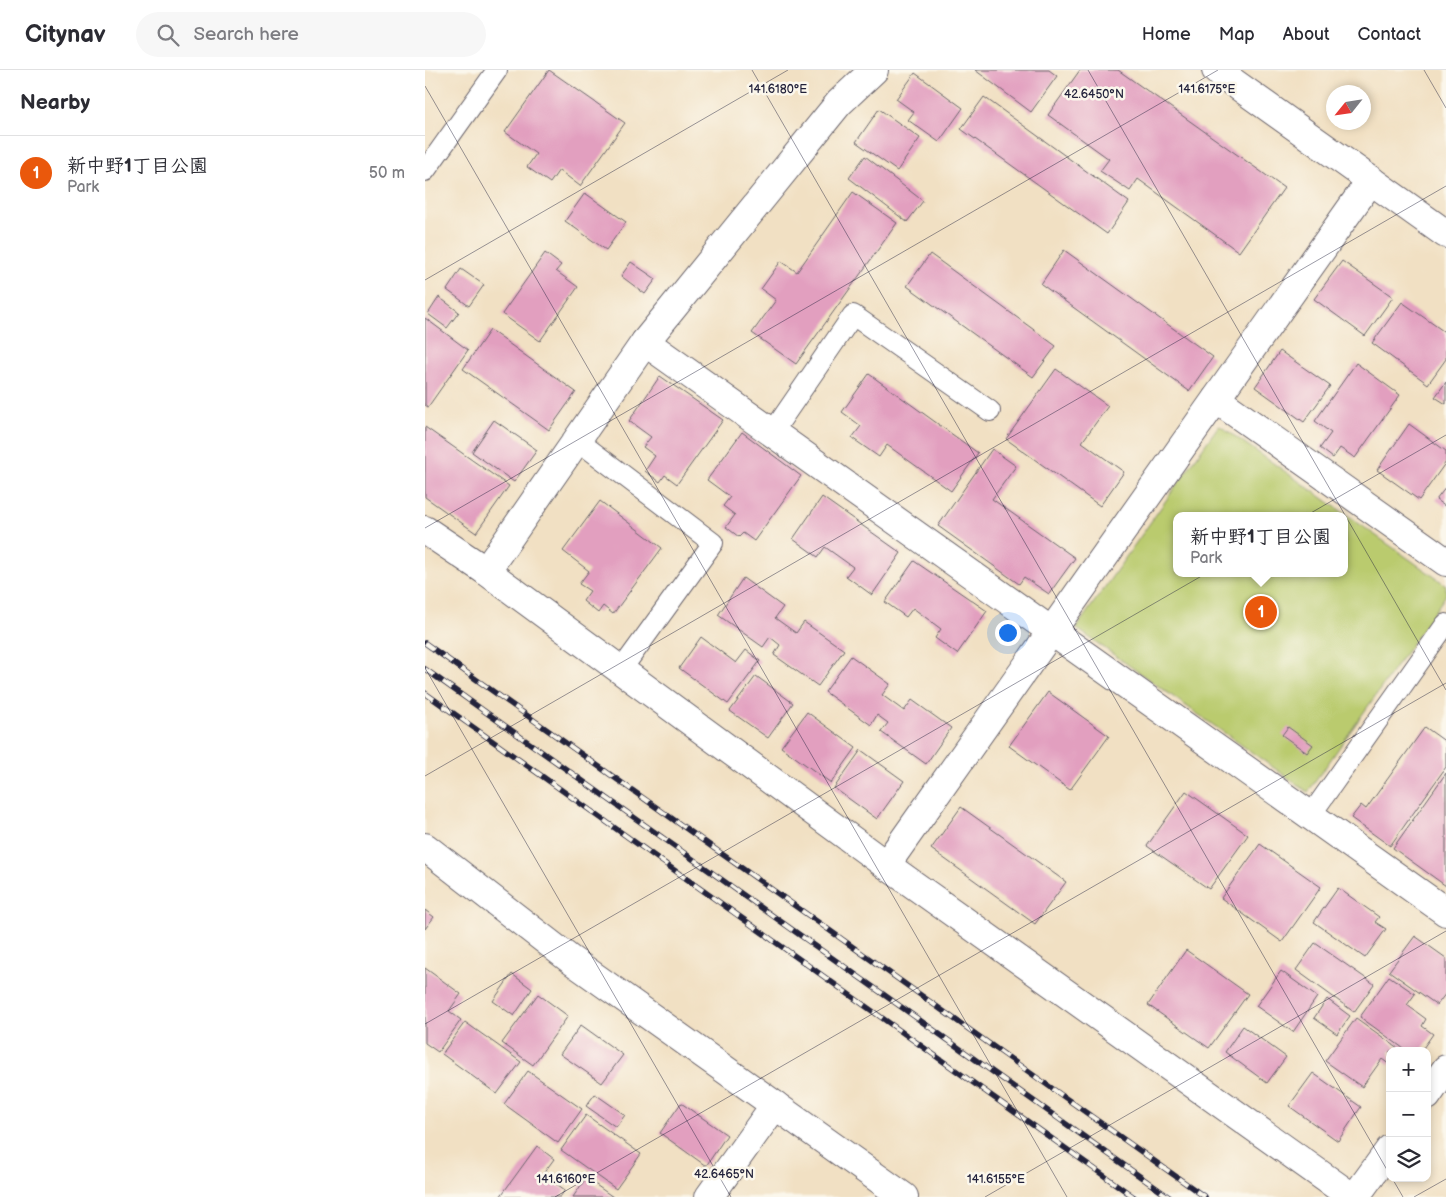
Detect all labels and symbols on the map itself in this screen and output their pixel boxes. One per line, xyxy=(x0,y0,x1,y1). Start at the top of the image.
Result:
text: 141.6180°E xyxy=(749,82,807,97)
text: 141.6175°E xyxy=(1179,82,1236,97)
north arrow xyxy=(1326,85,1371,130)
text: 42.6450°N xyxy=(1064,87,1124,102)
pin: 1 xyxy=(1245,593,1277,631)
your location xyxy=(995,620,1021,646)
text: 42.6465°N xyxy=(694,1167,754,1182)
text: 141.6160°E xyxy=(537,1172,595,1187)
text: 141.6155°E xyxy=(967,1172,1025,1187)

